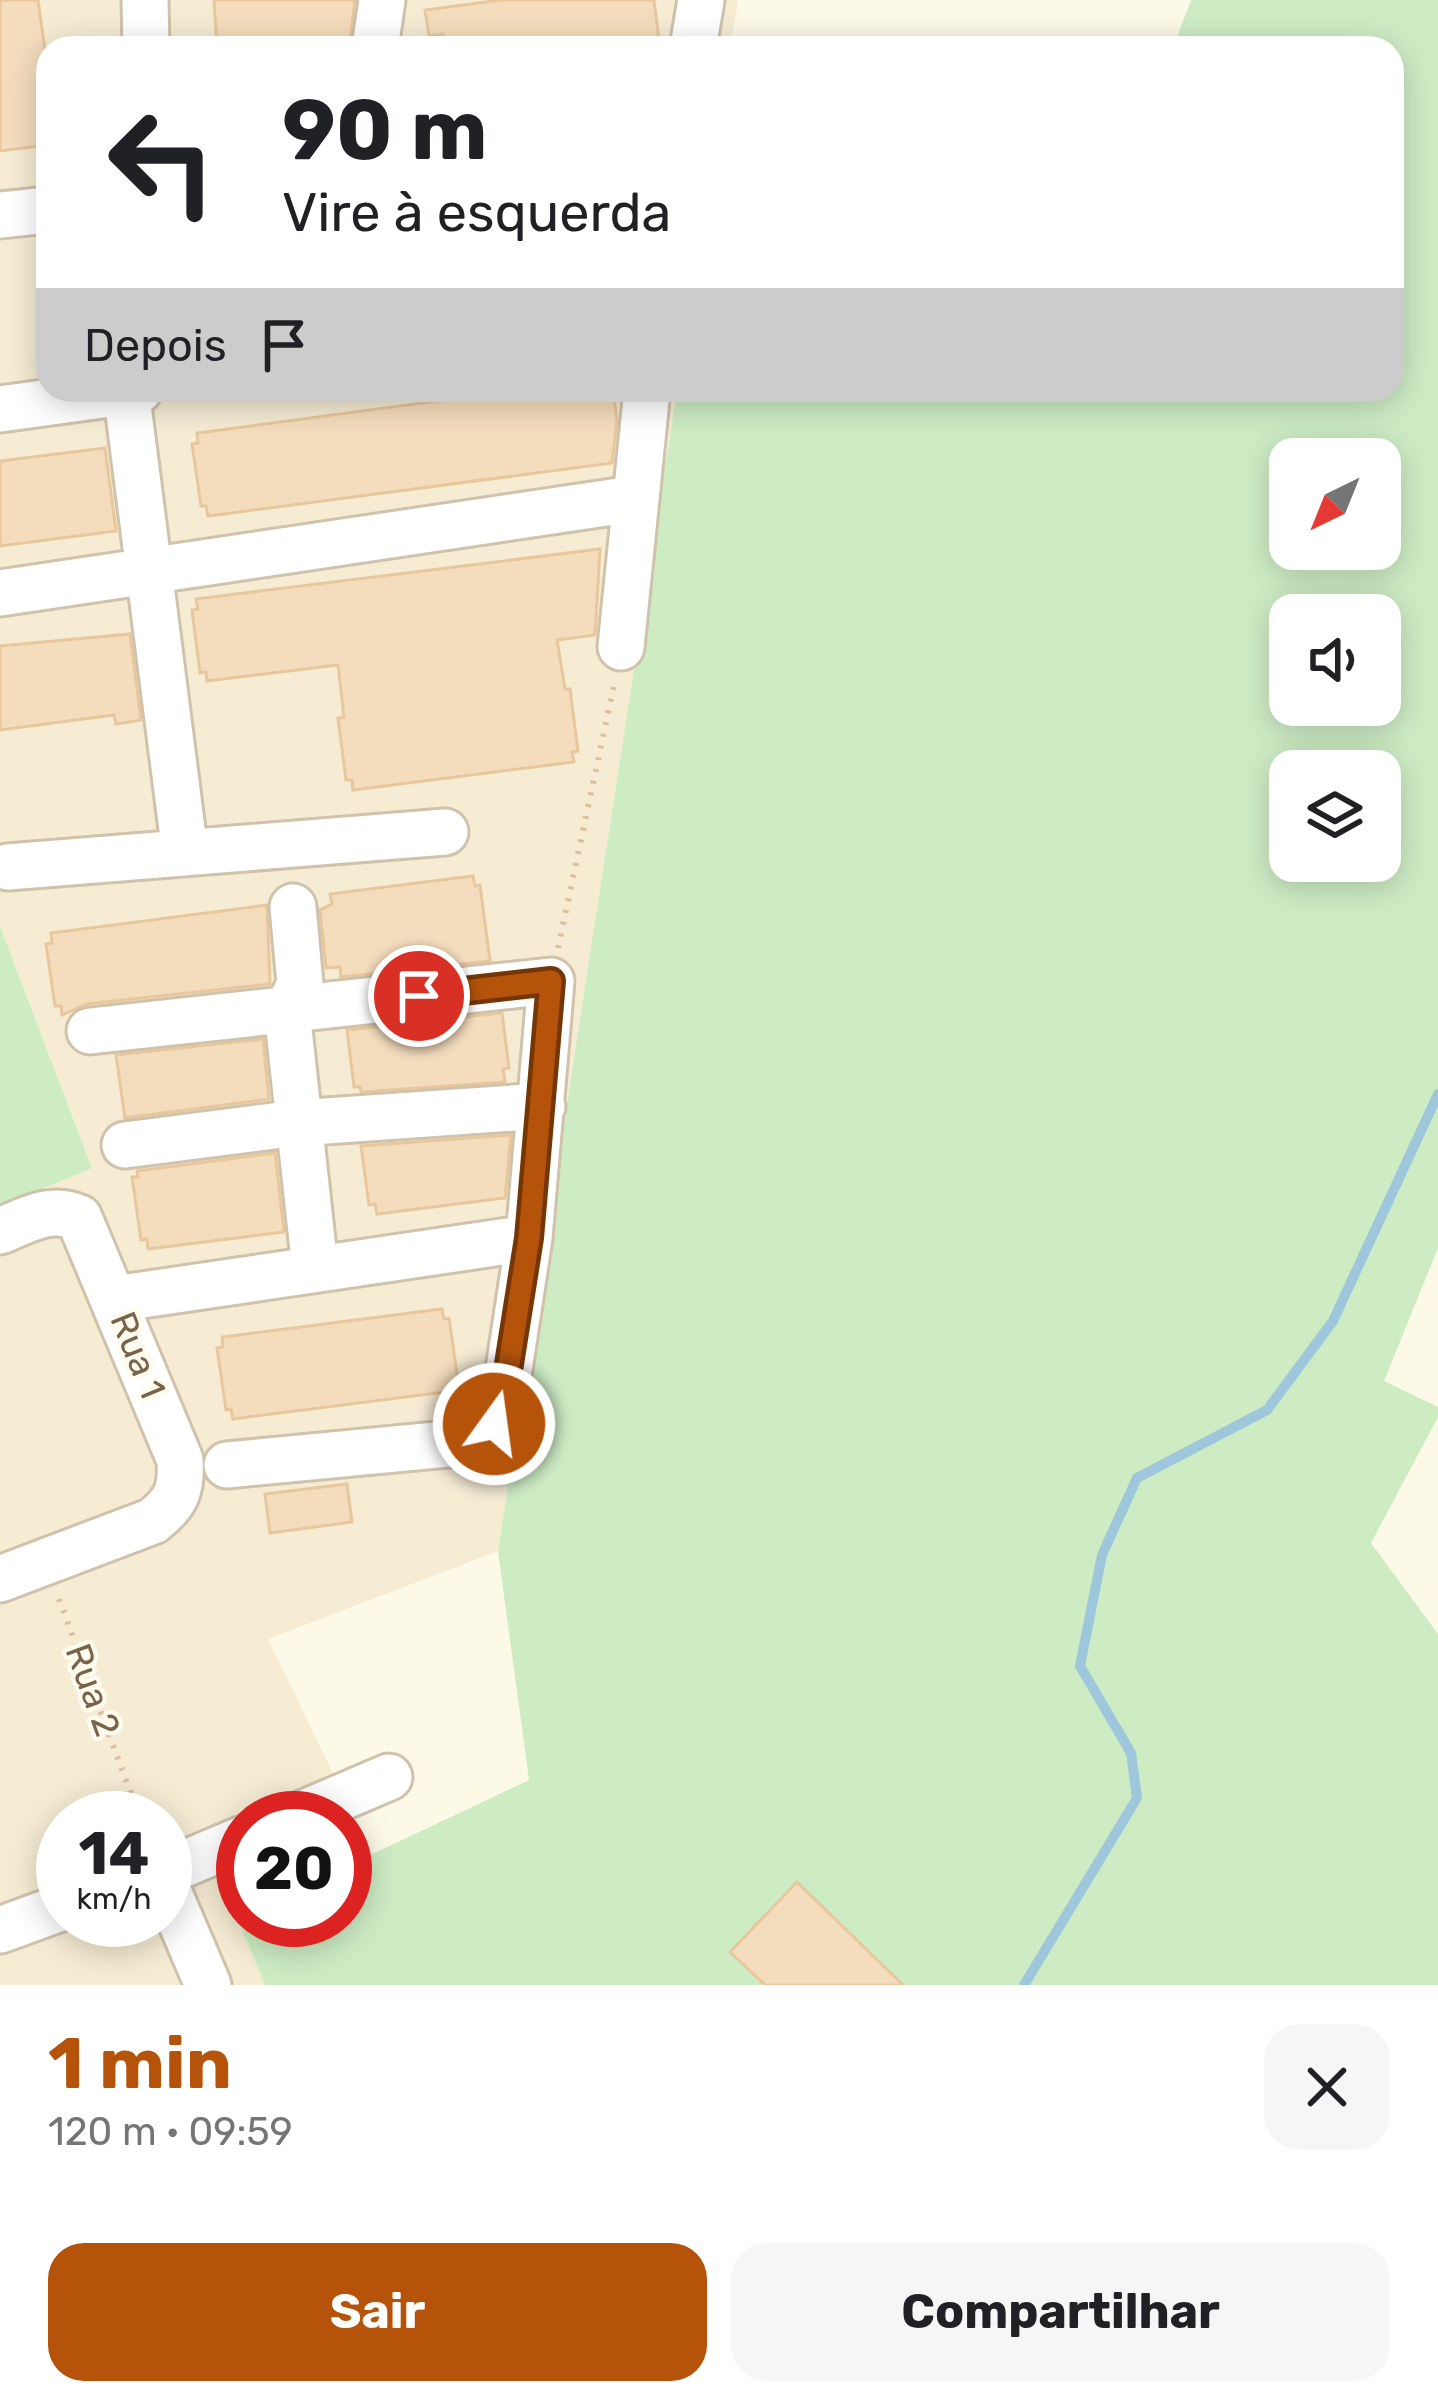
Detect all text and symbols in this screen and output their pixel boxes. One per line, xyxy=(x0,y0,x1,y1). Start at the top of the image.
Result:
text: 90 m xyxy=(282,80,488,180)
icon: left xyxy=(84,84,240,240)
text: Vire à esquerda xyxy=(282,181,671,245)
icon: arrive xyxy=(251,312,317,378)
text: Depois xyxy=(84,319,227,372)
north arrow xyxy=(1269,438,1401,570)
map controls xyxy=(1269,438,1401,882)
button: sound xyxy=(1269,594,1401,726)
button: layers xyxy=(1269,750,1401,882)
pin xyxy=(368,945,470,1047)
icon: arrive xyxy=(386,963,452,1029)
street label: Rua 1 xyxy=(101,1306,175,1404)
position arrow xyxy=(431,1361,557,1487)
street label: Rua 2 xyxy=(57,1638,129,1742)
speed limit sign: 20 xyxy=(216,1791,372,1947)
text: 14 xyxy=(79,1818,149,1889)
text: km/h xyxy=(77,1881,151,1917)
text: 1 min xyxy=(48,2021,232,2106)
button: close xyxy=(1264,2024,1390,2150)
text: 120 m · 09:59 xyxy=(48,2109,293,2155)
button: Sair xyxy=(48,2243,707,2381)
button: Compartilhar xyxy=(731,2243,1390,2381)

